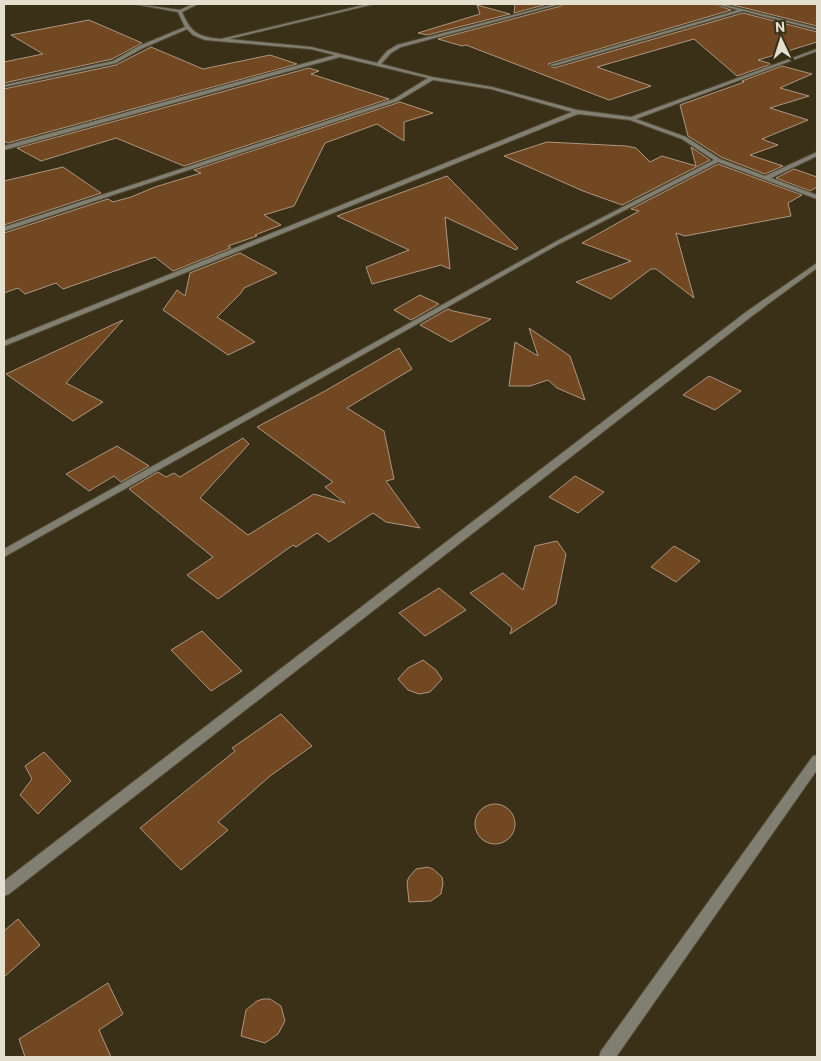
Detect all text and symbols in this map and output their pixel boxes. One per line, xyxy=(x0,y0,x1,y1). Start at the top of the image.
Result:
north arrow xyxy=(756,15,806,65)
text: N xyxy=(775,19,786,35)

